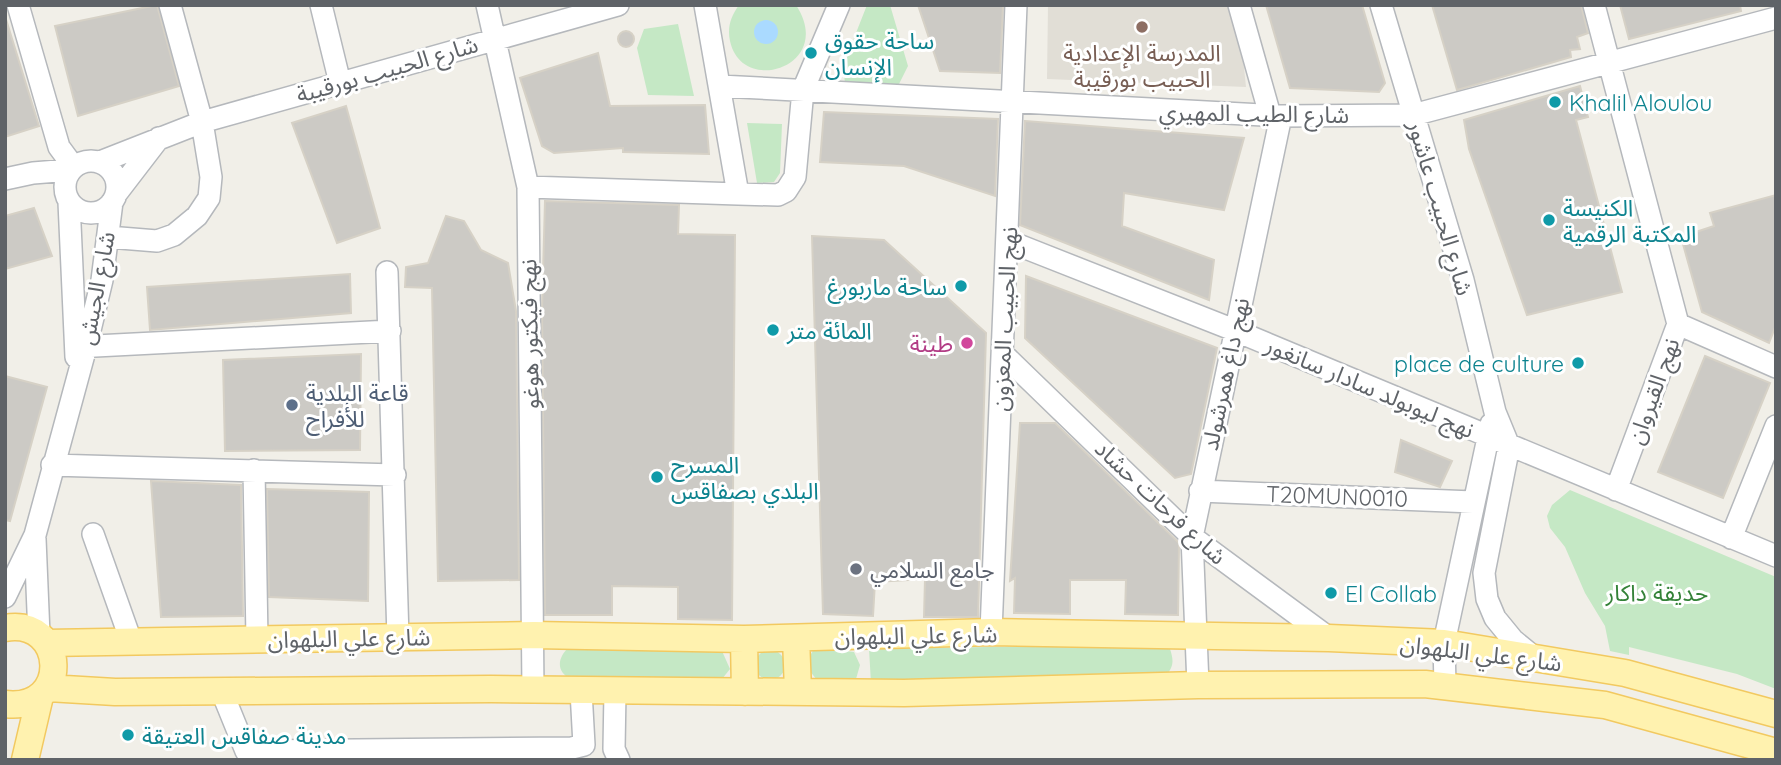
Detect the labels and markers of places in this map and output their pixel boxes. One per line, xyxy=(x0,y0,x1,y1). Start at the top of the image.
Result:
marker: المدرسة الإعدادية الحبيب بورقيبة xyxy=(1134,19,1150,35)
place label: ساحة حقوق الإنسان xyxy=(825,26,934,83)
place label: المدرسة الإعدادية الحبيب بورقيبة xyxy=(1063,38,1221,93)
marker: ساحة حقوق الإنسان xyxy=(803,45,819,61)
place label: Khalil Aloulou xyxy=(1569,88,1712,117)
marker: Khalil Aloulou xyxy=(1547,94,1563,110)
place label: الكنيسة المكتبة الرقمية xyxy=(1563,193,1697,248)
marker: الكنيسة المكتبة الرقمية xyxy=(1541,212,1557,228)
place label: ساحة ماربورغ xyxy=(828,272,947,304)
marker: ساحة ماربورغ xyxy=(953,278,969,294)
place label: المائة متر xyxy=(786,316,872,345)
marker: المائة متر xyxy=(765,322,781,338)
place label: طينة xyxy=(910,329,953,358)
marker: طينة xyxy=(959,335,975,351)
place label: place de culture xyxy=(1394,349,1564,378)
marker: place de culture xyxy=(1570,355,1586,371)
place label: قاعة البلدية للأفراح xyxy=(306,378,409,436)
marker: قاعة البلدية للأفراح xyxy=(284,397,300,413)
place label: المسرح البلدي بصفاقس xyxy=(671,450,819,508)
marker: المسرح البلدي بصفاقس xyxy=(649,469,665,485)
place label: جامع السلامي xyxy=(870,555,995,587)
marker: جامع السلامي xyxy=(848,561,864,577)
place label: El Collab xyxy=(1345,579,1437,608)
marker: El Collab xyxy=(1323,585,1339,601)
place label: مدينة صفاقس العتيقة xyxy=(142,721,346,750)
marker: مدينة صفاقس العتيقة xyxy=(120,727,136,743)

